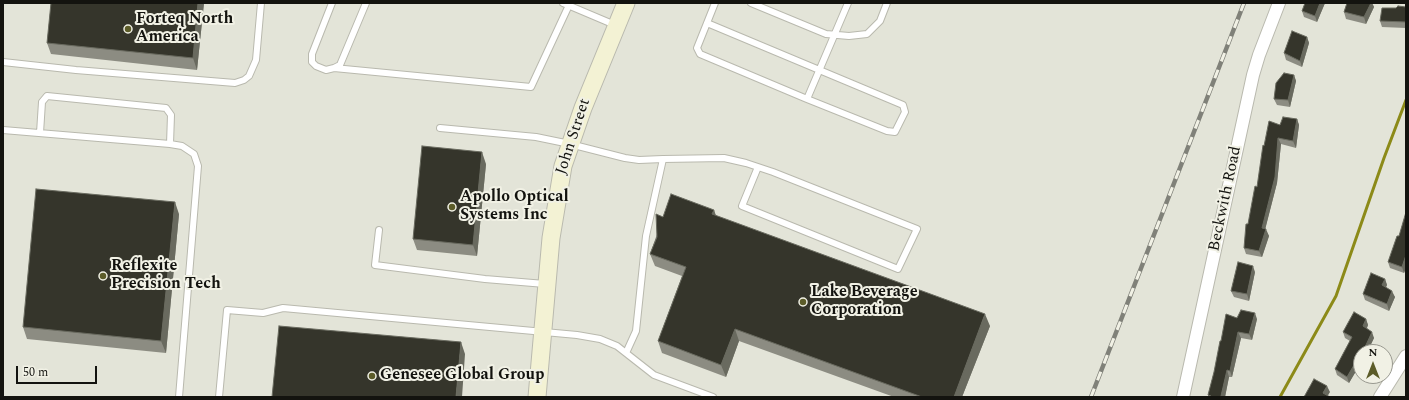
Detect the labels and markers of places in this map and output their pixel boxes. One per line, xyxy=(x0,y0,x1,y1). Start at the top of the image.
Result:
place label: Forteq North America xyxy=(136,10,233,48)
marker: Forteq North America xyxy=(123,24,133,34)
place label: Apollo Optical Systems Inc xyxy=(460,188,569,226)
marker: Apollo Optical Systems Inc xyxy=(447,202,457,212)
place label: Reflexite Precision Tech xyxy=(111,257,221,295)
marker: Reflexite Precision Tech xyxy=(98,271,108,281)
place label: Lake Beverage Corporation xyxy=(811,283,918,321)
marker: Lake Beverage Corporation xyxy=(798,297,808,307)
place label: Genesee Global Group xyxy=(380,366,544,386)
marker: Genesee Global Group xyxy=(367,371,377,381)

